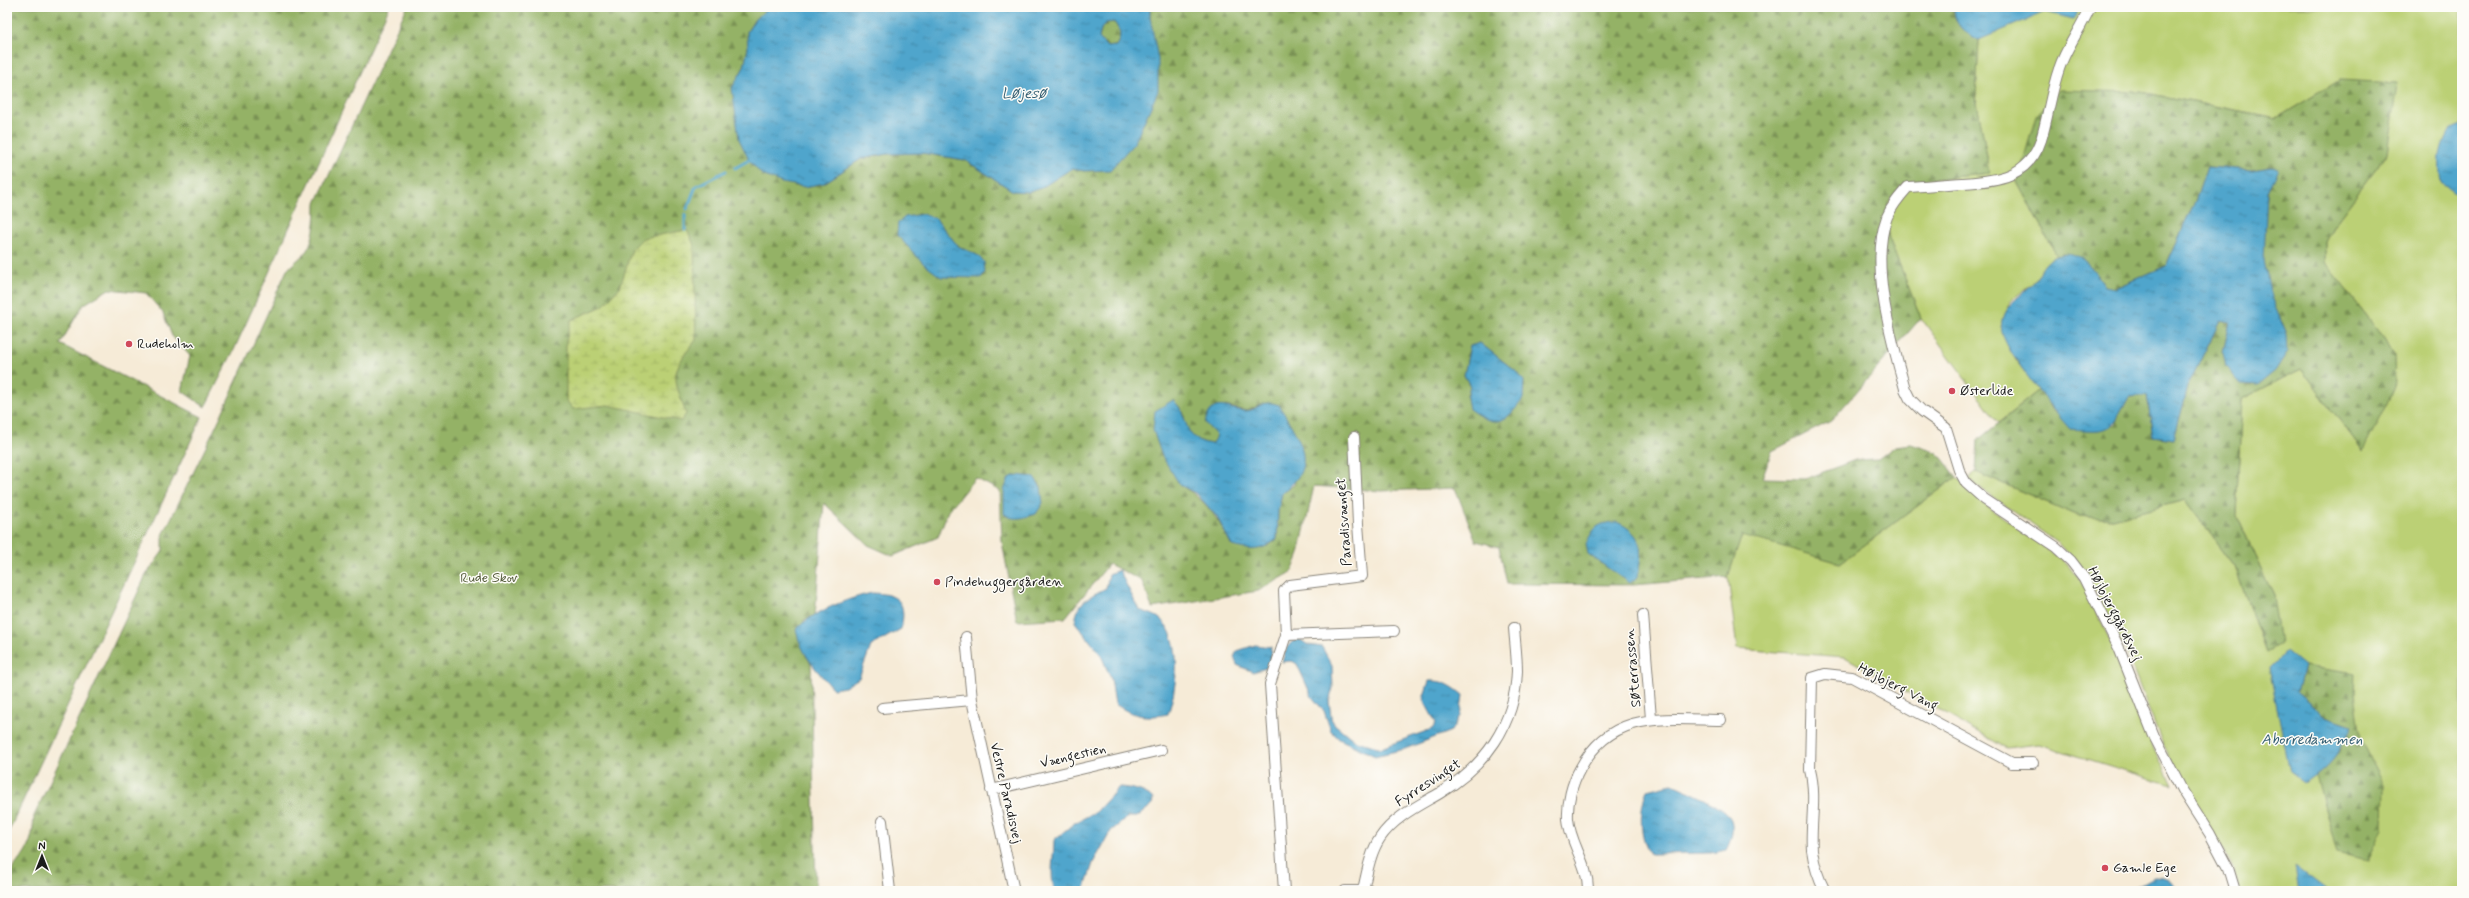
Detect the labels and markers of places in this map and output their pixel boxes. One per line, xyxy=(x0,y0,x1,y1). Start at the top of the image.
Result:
place label: Rudeholm xyxy=(137,335,194,353)
marker: Rudeholm xyxy=(124,339,134,349)
place label: Østerlide xyxy=(1960,382,2013,400)
marker: Østerlide xyxy=(1947,386,1957,396)
place label: Pindehuggergården xyxy=(945,573,1063,593)
marker: Pindehuggergården xyxy=(932,577,942,587)
place label: Gamle Ege xyxy=(2113,859,2177,877)
marker: Gamle Ege xyxy=(2100,863,2110,873)

